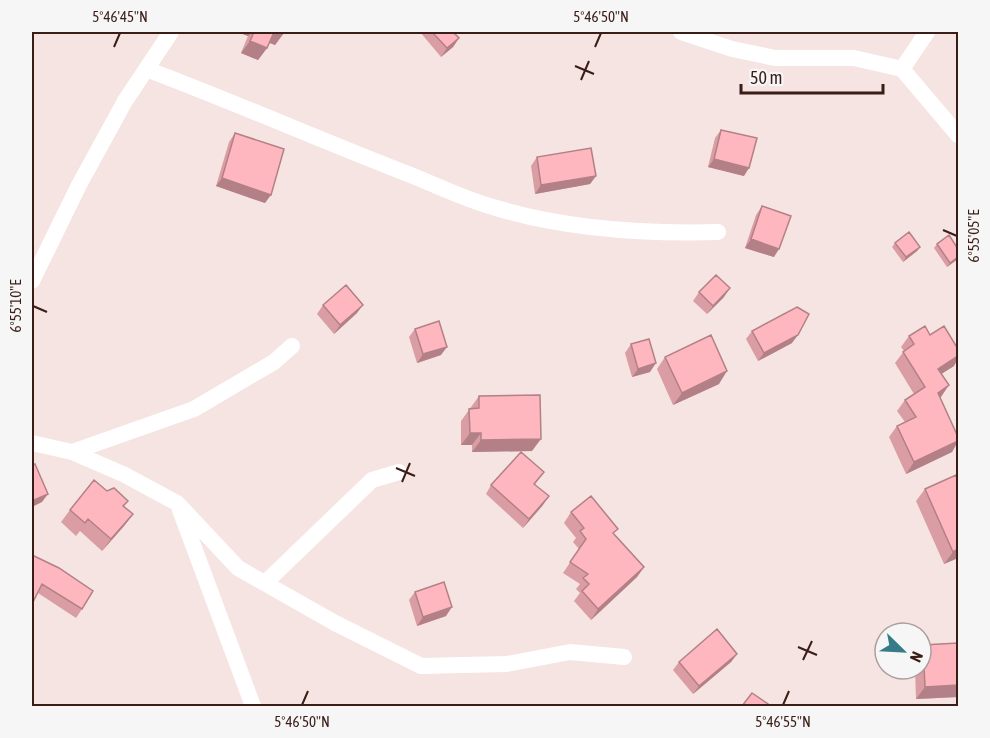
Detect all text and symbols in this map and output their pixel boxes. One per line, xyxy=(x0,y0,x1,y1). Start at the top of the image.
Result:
text: 5°46'45"N xyxy=(92,8,148,25)
text: 5°46'50"N xyxy=(573,8,629,25)
scale bar xyxy=(741,57,884,95)
text: 50 m xyxy=(750,67,782,88)
text: 6°55'05"E xyxy=(965,209,982,263)
text: 6°55'10"E xyxy=(7,279,24,333)
north arrow xyxy=(873,621,933,681)
text: N xyxy=(907,649,927,665)
text: 5°46'50"N xyxy=(274,713,330,730)
text: 5°46'55"N xyxy=(755,713,811,730)

